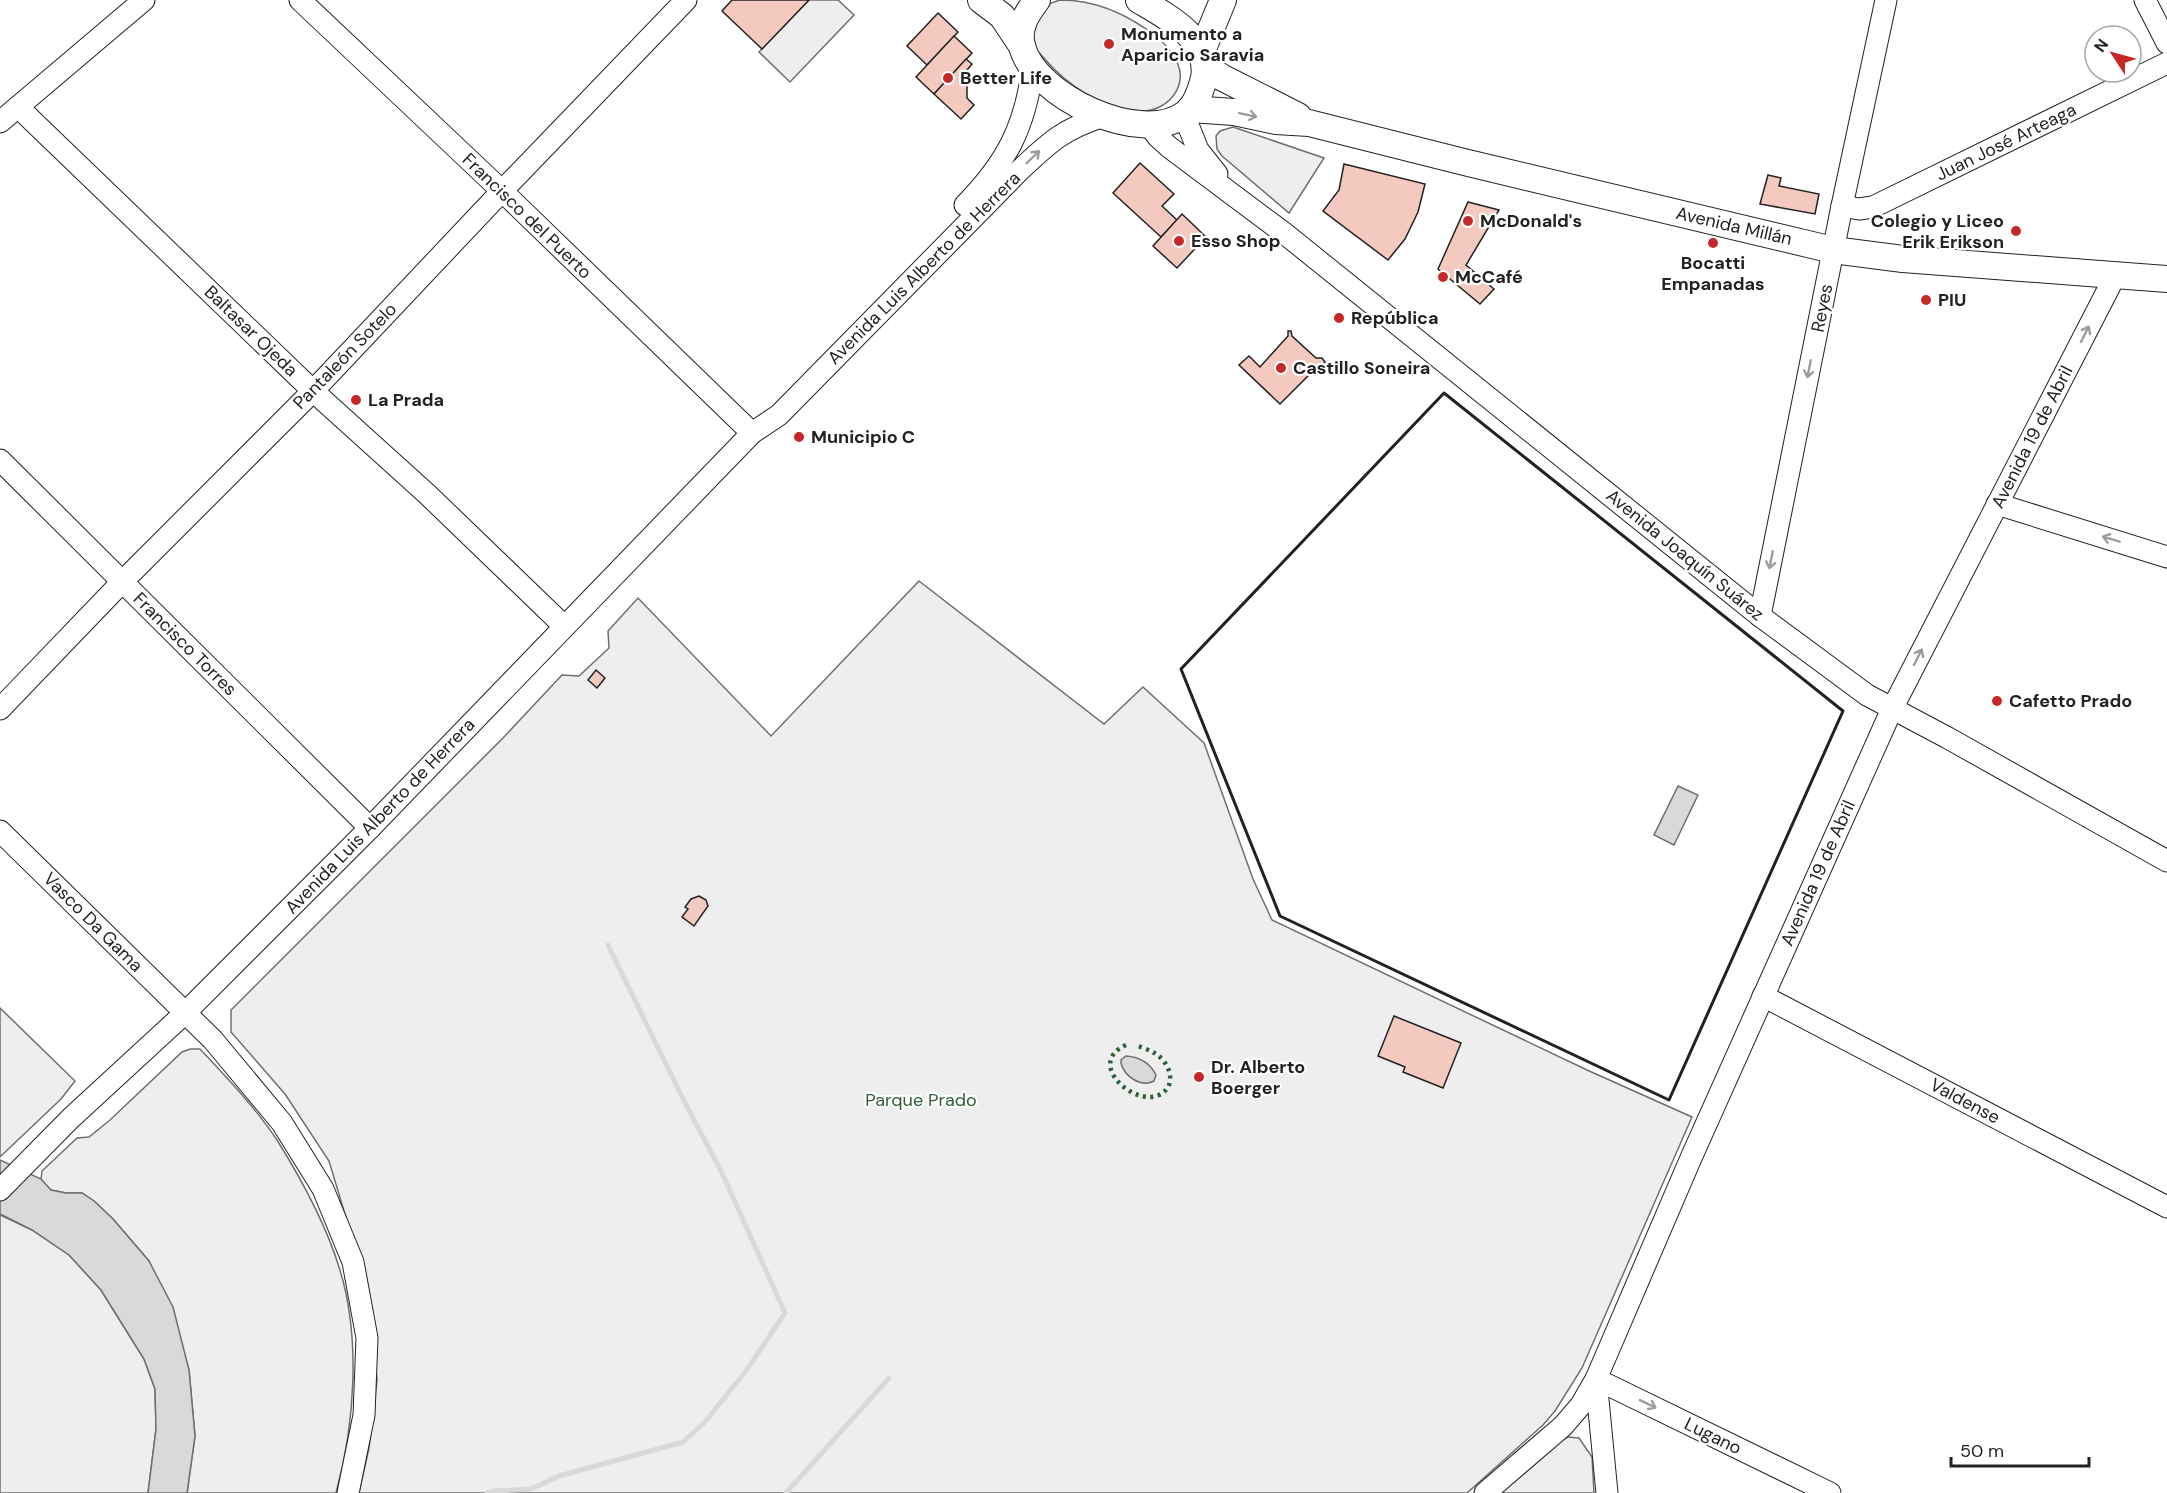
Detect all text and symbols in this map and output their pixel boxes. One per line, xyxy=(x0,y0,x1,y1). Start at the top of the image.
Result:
place label: Monumento a Aparicio Saravia xyxy=(1121,22,1264,67)
north arrow xyxy=(2083,24,2143,84)
text: N xyxy=(2089,35,2113,56)
marker: Monumento a Aparicio Saravia xyxy=(1102,37,1116,51)
place label: Better Life xyxy=(960,66,1052,90)
marker: Better Life xyxy=(941,71,955,85)
street label: Juan José Arteaga xyxy=(1932,98,2080,186)
one-way arrow xyxy=(1238,109,1257,121)
street label: Francisco del Puerto xyxy=(457,148,597,284)
one-way arrow xyxy=(1026,150,1041,165)
street label: Avenida Luis Alberto de Herrera xyxy=(822,166,1026,370)
street label: Avenida Millán xyxy=(1674,201,1794,251)
place label: McDonald's xyxy=(1480,209,1582,233)
place label: Colegio y Liceo Erik Erikson xyxy=(1871,209,2004,254)
marker: McDonald's xyxy=(1461,214,1475,228)
marker: Colegio y Liceo Erik Erikson xyxy=(2009,224,2023,238)
place label: Esso Shop xyxy=(1191,229,1281,253)
marker: Esso Shop xyxy=(1172,234,1186,248)
marker: Bocatti Empanadas xyxy=(1706,236,1720,250)
place label: Bocatti Empanadas xyxy=(1661,251,1765,296)
place label: McCafé xyxy=(1455,265,1523,289)
marker: McCafé xyxy=(1436,270,1450,284)
street label: Baltasar Ojeda xyxy=(199,280,303,382)
street label: Reyes xyxy=(1806,282,1838,334)
place label: PIU xyxy=(1938,288,1966,312)
marker: PIU xyxy=(1919,293,1933,307)
street label: Pantaleón Sotelo xyxy=(288,297,402,415)
place label: República xyxy=(1351,306,1439,330)
marker: República xyxy=(1332,311,1346,325)
one-way arrow xyxy=(2080,326,2091,344)
place label: Castillo Soneira xyxy=(1293,356,1430,380)
one-way arrow xyxy=(1803,358,1814,378)
marker: Castillo Soneira xyxy=(1274,361,1288,375)
street label: Avenida 19 de Abril xyxy=(1986,362,2078,512)
place label: La Prada xyxy=(368,388,444,412)
marker: La Prada xyxy=(349,393,363,407)
place label: Municipio C xyxy=(811,425,915,449)
marker: Municipio C xyxy=(792,430,806,444)
street label: Avenida Joaquín Suárez xyxy=(1601,484,1769,626)
one-way arrow xyxy=(2102,533,2121,544)
one-way arrow xyxy=(1765,550,1776,569)
street label: Francisco Torres xyxy=(128,587,242,701)
one-way arrow xyxy=(1913,648,1924,666)
place label: Cafetto Prado xyxy=(2009,689,2132,713)
marker: Cafetto Prado xyxy=(1990,694,2004,708)
street label: Avenida Luis Alberto de Herrera xyxy=(280,713,480,919)
street label: Avenida 19 de Abril xyxy=(1775,796,1861,950)
street label: Vasco Da Gama xyxy=(38,867,148,977)
place label: Dr. Alberto Boerger xyxy=(1211,1055,1305,1100)
marker: Dr. Alberto Boerger xyxy=(1192,1070,1206,1084)
street label: Valdense xyxy=(1926,1073,2004,1129)
park label: Parque Prado xyxy=(865,1088,977,1112)
one-way arrow xyxy=(1639,1399,1657,1411)
street label: Lugano xyxy=(1680,1412,1746,1460)
scale bar xyxy=(1951,1430,2089,1468)
text: 50 m xyxy=(1960,1439,2004,1463)

